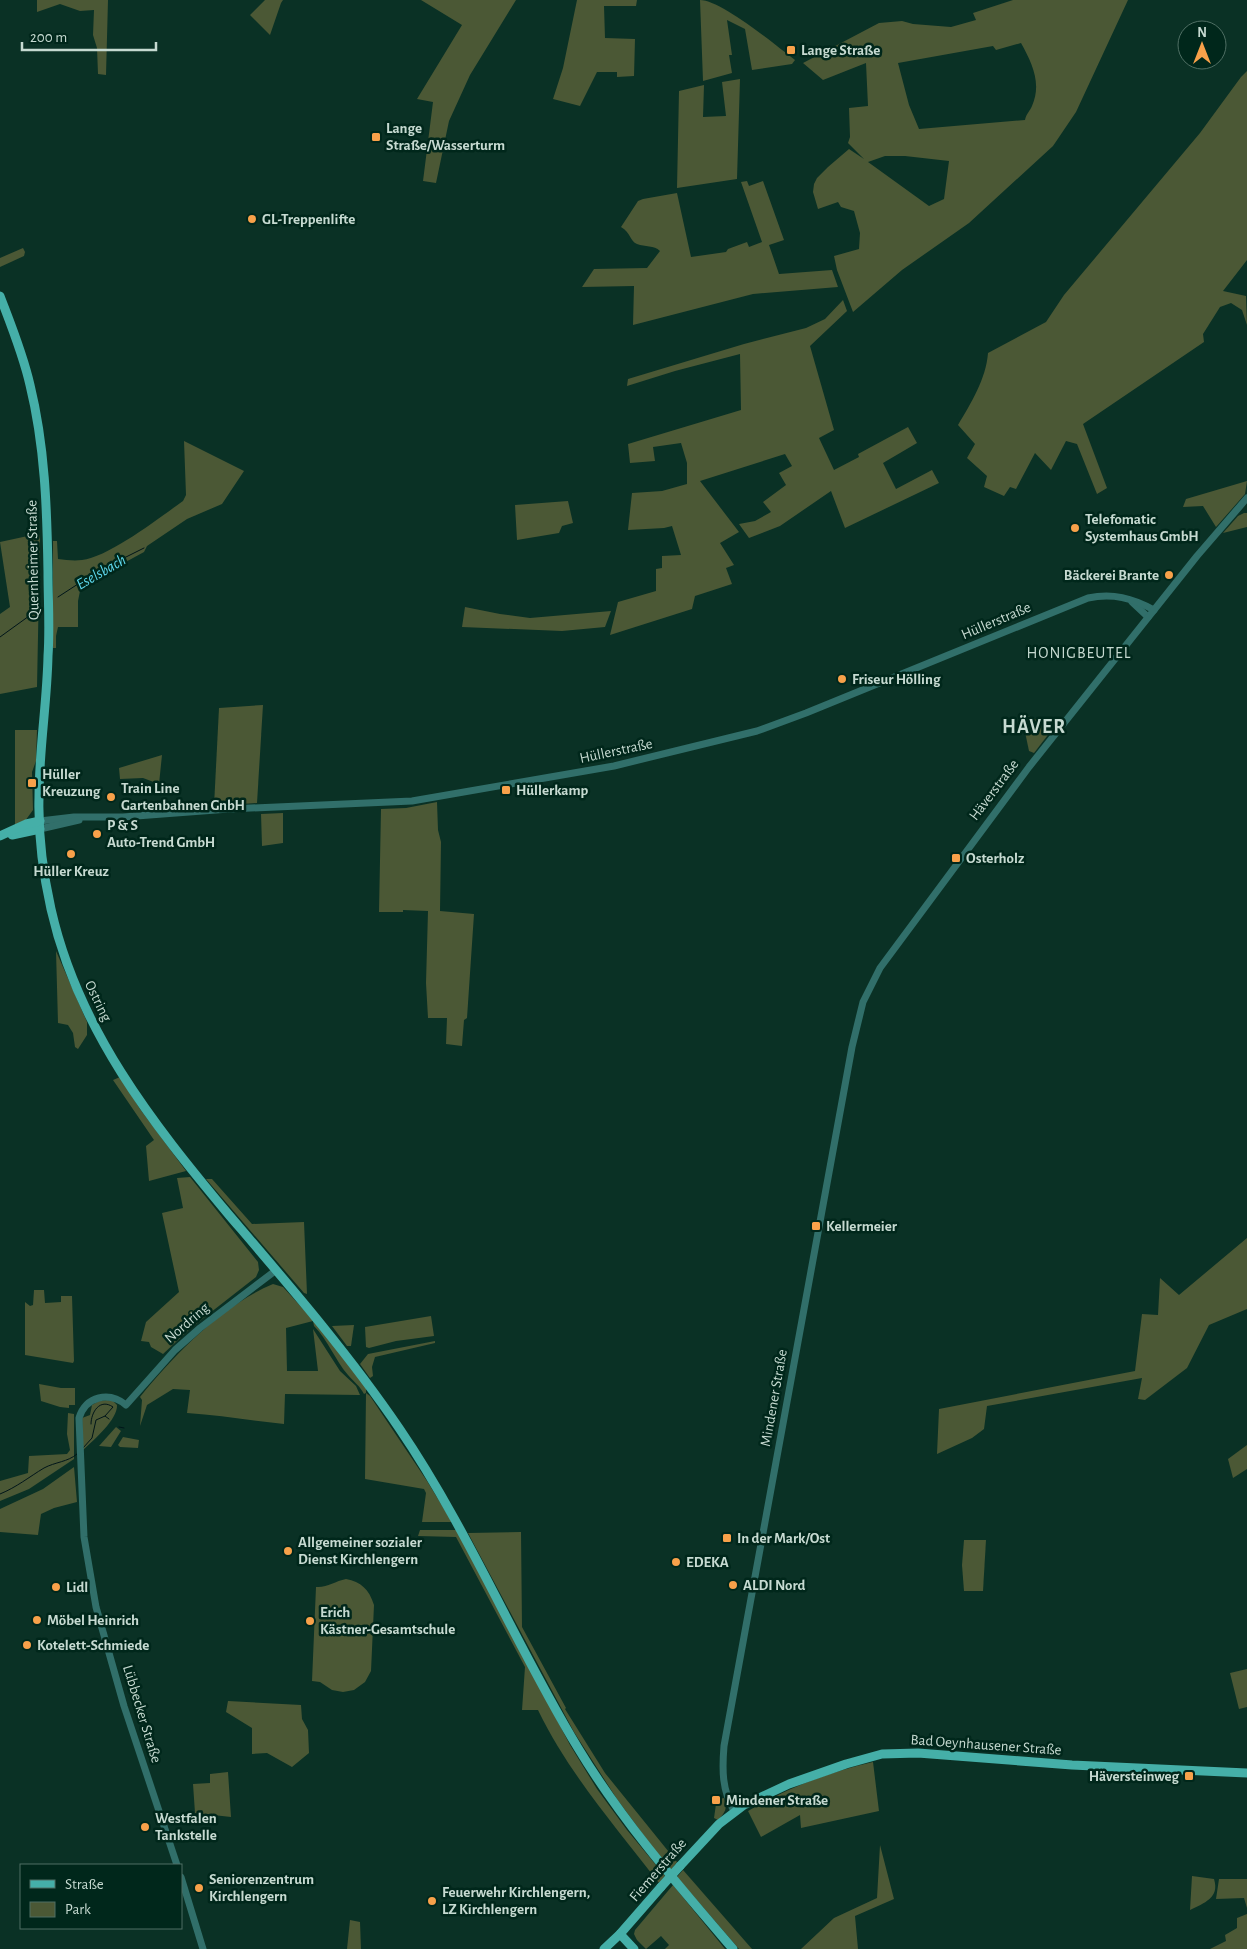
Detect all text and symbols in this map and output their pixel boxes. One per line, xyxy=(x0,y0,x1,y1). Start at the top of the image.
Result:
scale bar xyxy=(22,20,156,52)
north arrow xyxy=(1177,20,1227,70)
text: N xyxy=(1197,26,1207,40)
text: 200 m xyxy=(30,30,67,45)
place label: Lange Straße xyxy=(801,43,880,58)
marker: Lange Straße xyxy=(785,44,797,56)
place label: Lange Straße/Wasserturm xyxy=(386,121,505,153)
marker: Lange Straße/Wasserturm xyxy=(370,131,382,143)
place label: GL-Treppenlifte xyxy=(262,212,355,227)
marker: GL-Treppenlifte xyxy=(246,213,258,225)
street label: Quernheimer Straße xyxy=(24,500,42,620)
place label: Telefomatic Systemhaus GmbH xyxy=(1085,512,1199,544)
marker: Telefomatic Systemhaus GmbH xyxy=(1069,522,1081,534)
water label: Eselsbach xyxy=(73,551,129,593)
place label: Bäckerei Brante xyxy=(1064,568,1159,583)
marker: Bäckerei Brante xyxy=(1163,569,1175,581)
street label: Hüllerstraße xyxy=(959,600,1033,642)
district label: HONIGBEUTEL xyxy=(1027,645,1131,661)
place label: Friseur Hölling xyxy=(852,672,941,687)
marker: Friseur Hölling xyxy=(836,673,848,685)
district label: HÄVER xyxy=(1002,715,1066,737)
street label: Hüllerstraße xyxy=(578,736,654,766)
street label: Häverstraße xyxy=(966,757,1022,823)
place label: Hüller Kreuzung xyxy=(42,767,101,799)
marker: Hüller Kreuzung xyxy=(26,777,38,789)
place label: Train Line Gartenbahnen GnbH xyxy=(121,781,245,813)
place label: Hüllerkamp xyxy=(516,783,589,798)
marker: Hüllerkamp xyxy=(500,784,512,796)
marker: Train Line Gartenbahnen GnbH xyxy=(105,791,117,803)
place label: P & S Auto-Trend GmbH xyxy=(107,818,215,850)
marker: P & S Auto-Trend GmbH xyxy=(91,828,103,840)
marker: Hüller Kreuz xyxy=(65,848,77,860)
place label: Osterholz xyxy=(966,851,1024,866)
marker: Osterholz xyxy=(950,852,962,864)
place label: Hüller Kreuz xyxy=(33,864,109,879)
street label: Ostring xyxy=(82,978,115,1024)
place label: Kellermeier xyxy=(826,1219,898,1234)
marker: Kellermeier xyxy=(810,1220,822,1232)
street label: Nordring xyxy=(162,1299,213,1346)
street label: Mindener Straße xyxy=(758,1348,790,1448)
place label: In der Mark/Ost xyxy=(737,1531,830,1546)
marker: In der Mark/Ost xyxy=(721,1532,733,1544)
place label: Allgemeiner sozialer Dienst Kirchlengern xyxy=(298,1535,423,1567)
marker: Allgemeiner sozialer Dienst Kirchlengern xyxy=(282,1545,294,1557)
place label: EDEKA xyxy=(686,1555,729,1570)
marker: EDEKA xyxy=(670,1556,682,1568)
place label: ALDI Nord xyxy=(743,1578,806,1593)
marker: ALDI Nord xyxy=(727,1579,739,1591)
place label: Lidl xyxy=(66,1580,88,1595)
marker: Lidl xyxy=(50,1581,62,1593)
place label: Erich Kästner-Gesamtschule xyxy=(320,1605,455,1637)
place label: Möbel Heinrich xyxy=(47,1613,139,1628)
marker: Möbel Heinrich xyxy=(31,1614,43,1626)
marker: Erich Kästner-Gesamtschule xyxy=(304,1615,316,1627)
place label: Kotelett-Schmiede xyxy=(37,1638,149,1653)
marker: Kotelett-Schmiede xyxy=(21,1639,33,1651)
street label: Lübbecker Straße xyxy=(120,1663,164,1765)
street label: Bad Oeynhausener Straße xyxy=(910,1732,1062,1758)
place label: Häversteinweg xyxy=(1089,1769,1179,1784)
marker: Häversteinweg xyxy=(1183,1770,1195,1782)
place label: Mindener Straße xyxy=(726,1793,828,1808)
marker: Mindener Straße xyxy=(710,1794,722,1806)
place label: Westfalen Tankstelle xyxy=(155,1811,217,1843)
marker: Westfalen Tankstelle xyxy=(139,1821,151,1833)
street label: Fiemerstraße xyxy=(627,1836,689,1904)
legend xyxy=(20,1864,182,1929)
place label: Seniorenzentrum Kirchlengern xyxy=(209,1872,314,1904)
text: Straße xyxy=(65,1877,104,1892)
marker: Seniorenzentrum Kirchlengern xyxy=(193,1882,205,1894)
place label: Feuerwehr Kirchlengern, LZ Kirchlengern xyxy=(442,1885,590,1917)
marker: Feuerwehr Kirchlengern, LZ Kirchlengern xyxy=(426,1895,438,1907)
text: Park xyxy=(65,1902,91,1917)

